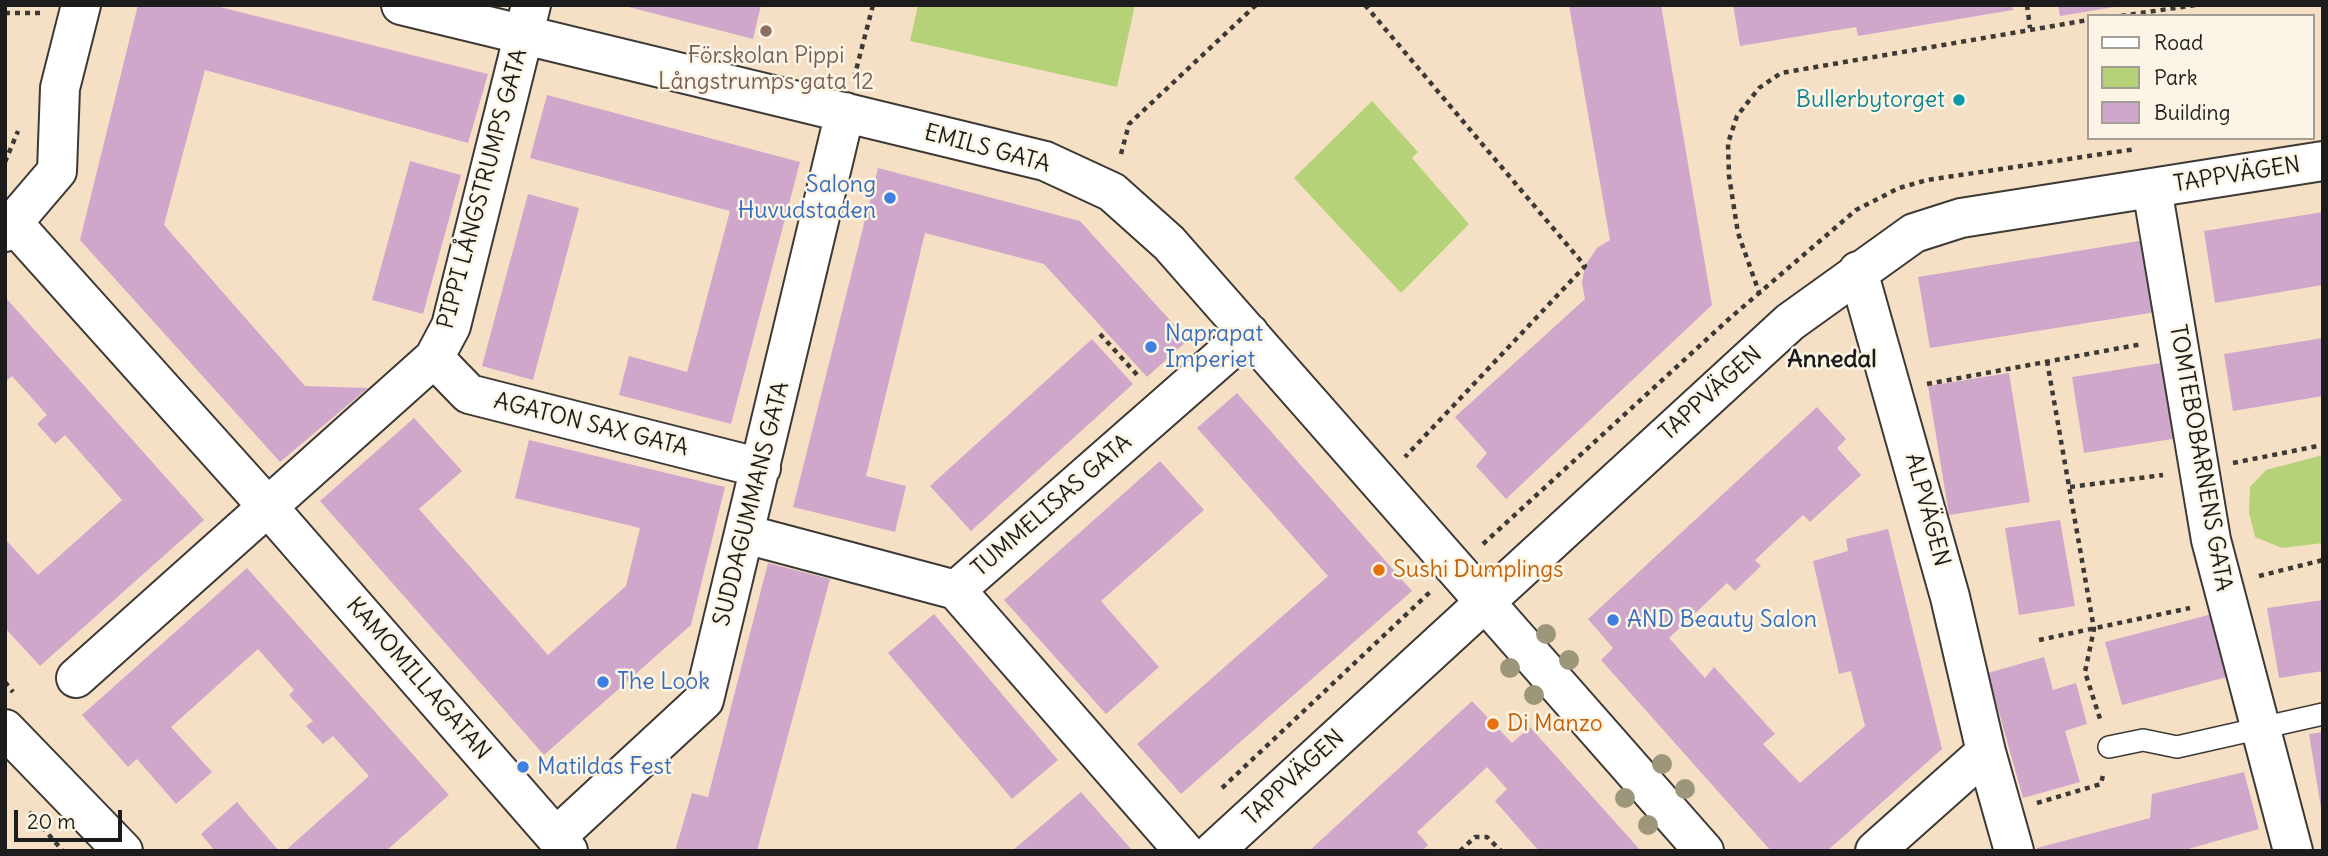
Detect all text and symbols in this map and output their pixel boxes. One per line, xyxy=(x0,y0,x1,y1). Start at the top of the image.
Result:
legend xyxy=(2086,14,2314,140)
marker: Förskolan Pippi Långstrumps gata 12 xyxy=(758,23,774,39)
text: Road xyxy=(2154,29,2203,56)
place label: Förskolan Pippi Långstrumps gata 12 xyxy=(658,42,874,96)
street label: PIPPI LÅNGSTRUMPS GATA xyxy=(432,46,534,332)
text: Park xyxy=(2154,64,2197,91)
place label: Bullerbytorget xyxy=(1796,86,1945,114)
marker: Bullerbytorget xyxy=(1951,92,1967,108)
text: Building xyxy=(2154,99,2230,126)
street label: EMILS GATA xyxy=(921,119,1053,179)
street label: TAPPVÄGEN xyxy=(2172,151,2302,199)
place label: Salong Huvudstaden xyxy=(738,171,876,225)
marker: Salong Huvudstaden xyxy=(882,190,898,206)
place label: Naprapat Imperiet xyxy=(1165,320,1263,374)
street label: TOMTEBOBARNENS GATA xyxy=(2163,322,2237,594)
marker: Naprapat Imperiet xyxy=(1143,339,1159,355)
street label: TAPPVÄGEN xyxy=(1654,341,1768,447)
district label: Annedal xyxy=(1787,346,1877,374)
street label: SUDDAGUMMANS GATA xyxy=(708,379,796,629)
street label: AGATON SAX GATA xyxy=(491,388,691,462)
street label: TUMMELISAS GATA xyxy=(966,429,1138,583)
street label: ALPVÄGEN xyxy=(1899,451,1955,569)
place label: Sushi Dumplings xyxy=(1393,556,1564,584)
marker: Sushi Dumplings xyxy=(1371,562,1387,578)
street label: KAMOMILLAGATAN xyxy=(340,592,496,766)
place label: AND Beauty Salon xyxy=(1627,606,1817,634)
marker: AND Beauty Salon xyxy=(1605,612,1621,628)
place label: The Look xyxy=(617,668,710,696)
marker: The Look xyxy=(595,674,611,690)
place label: Di Manzo xyxy=(1507,710,1603,738)
marker: Di Manzo xyxy=(1485,716,1501,732)
street label: TAPPVÄGEN xyxy=(1238,724,1350,832)
place label: Matildas Fest xyxy=(537,753,672,781)
marker: Matildas Fest xyxy=(515,759,531,775)
scale bar xyxy=(18,796,126,840)
text: 20 m xyxy=(27,808,76,835)

